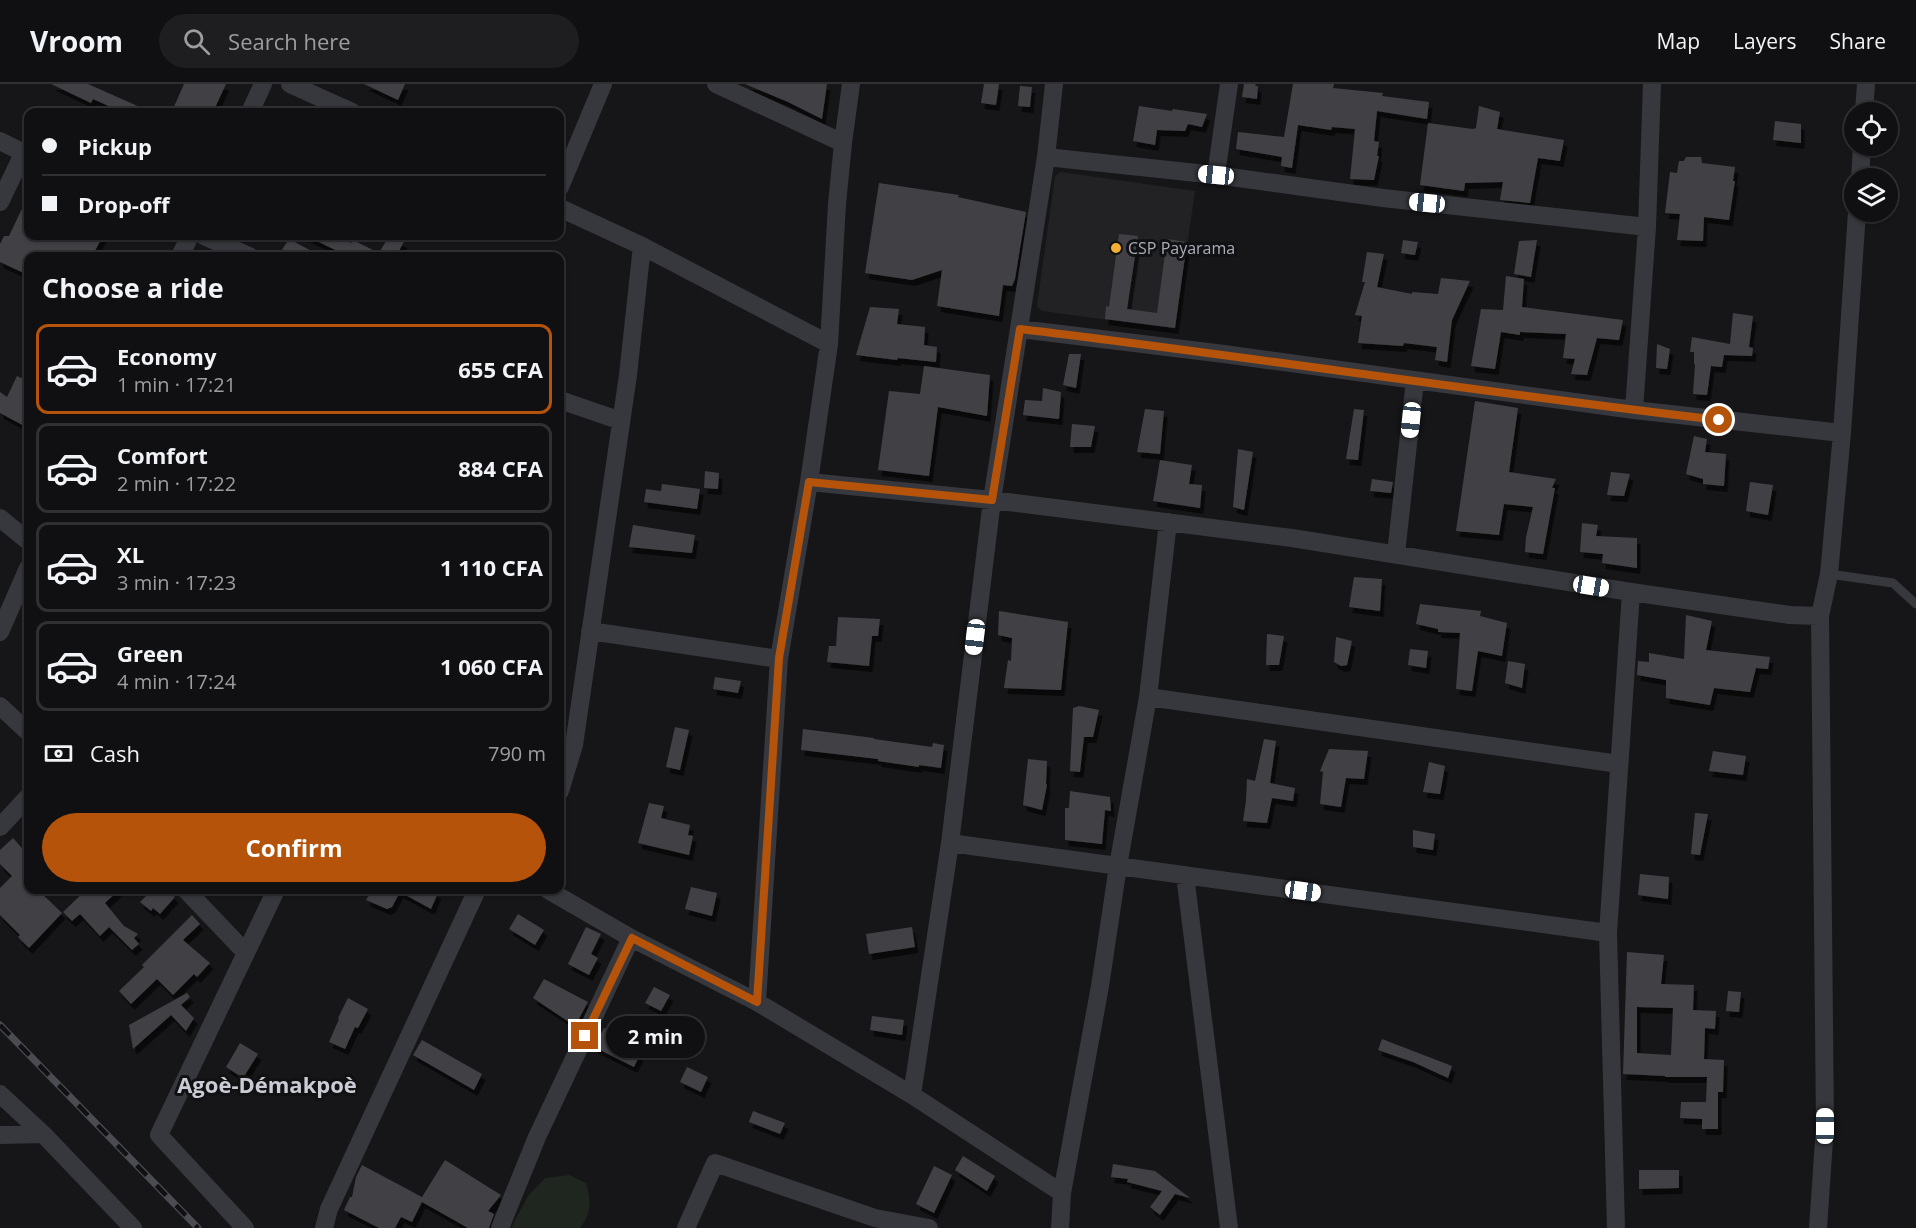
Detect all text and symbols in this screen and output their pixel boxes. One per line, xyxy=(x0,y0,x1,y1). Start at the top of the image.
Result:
search box xyxy=(159,14,579,68)
text: Vroom xyxy=(30,22,123,60)
icon: search xyxy=(180,25,213,58)
text: Search here xyxy=(228,26,351,56)
text: Map xyxy=(1657,27,1700,55)
text: Layers xyxy=(1733,27,1797,55)
text: Share xyxy=(1830,27,1886,55)
map controls xyxy=(1844,102,1898,222)
button: locate xyxy=(1844,102,1898,156)
text: Pickup xyxy=(78,131,152,161)
car xyxy=(1197,164,1235,186)
button: layers xyxy=(1844,168,1898,222)
text: Drop-off xyxy=(78,189,170,219)
car xyxy=(1408,192,1446,214)
place label: CSP Payarama xyxy=(1128,237,1235,259)
marker: CSP Payarama xyxy=(1109,241,1123,255)
text: Choose a ride xyxy=(42,269,224,306)
text: Economy xyxy=(117,341,216,371)
icon: car xyxy=(45,342,99,396)
text: 655 CFA xyxy=(458,354,543,384)
text: 1 min · 17:21 xyxy=(117,371,236,398)
car xyxy=(1400,401,1422,439)
route start xyxy=(1705,406,1732,433)
text: Comfort xyxy=(117,440,208,470)
icon: car xyxy=(45,441,99,495)
text: 884 CFA xyxy=(458,453,543,483)
text: 2 min · 17:22 xyxy=(117,470,236,497)
text: XL xyxy=(117,539,144,569)
icon: car xyxy=(45,540,99,594)
text: 1 110 CFA xyxy=(440,552,543,582)
text: 3 min · 17:23 xyxy=(117,569,236,596)
car xyxy=(1572,574,1610,598)
car xyxy=(964,618,986,656)
text: Green xyxy=(117,638,183,668)
icon: car xyxy=(45,639,99,693)
text: 1 060 CFA xyxy=(440,651,543,681)
text: 4 min · 17:24 xyxy=(117,668,236,695)
icon: cash xyxy=(42,737,75,770)
text: Cash xyxy=(90,738,140,768)
text: 790 m xyxy=(488,740,546,767)
button: Confirm xyxy=(42,813,546,882)
car xyxy=(1284,880,1322,902)
callout: 2 min xyxy=(606,1015,705,1057)
route end xyxy=(571,1022,598,1049)
text: 2 min xyxy=(628,1023,683,1050)
district label: Agoè-Démakpoè xyxy=(177,1069,357,1099)
car xyxy=(1816,1108,1834,1144)

